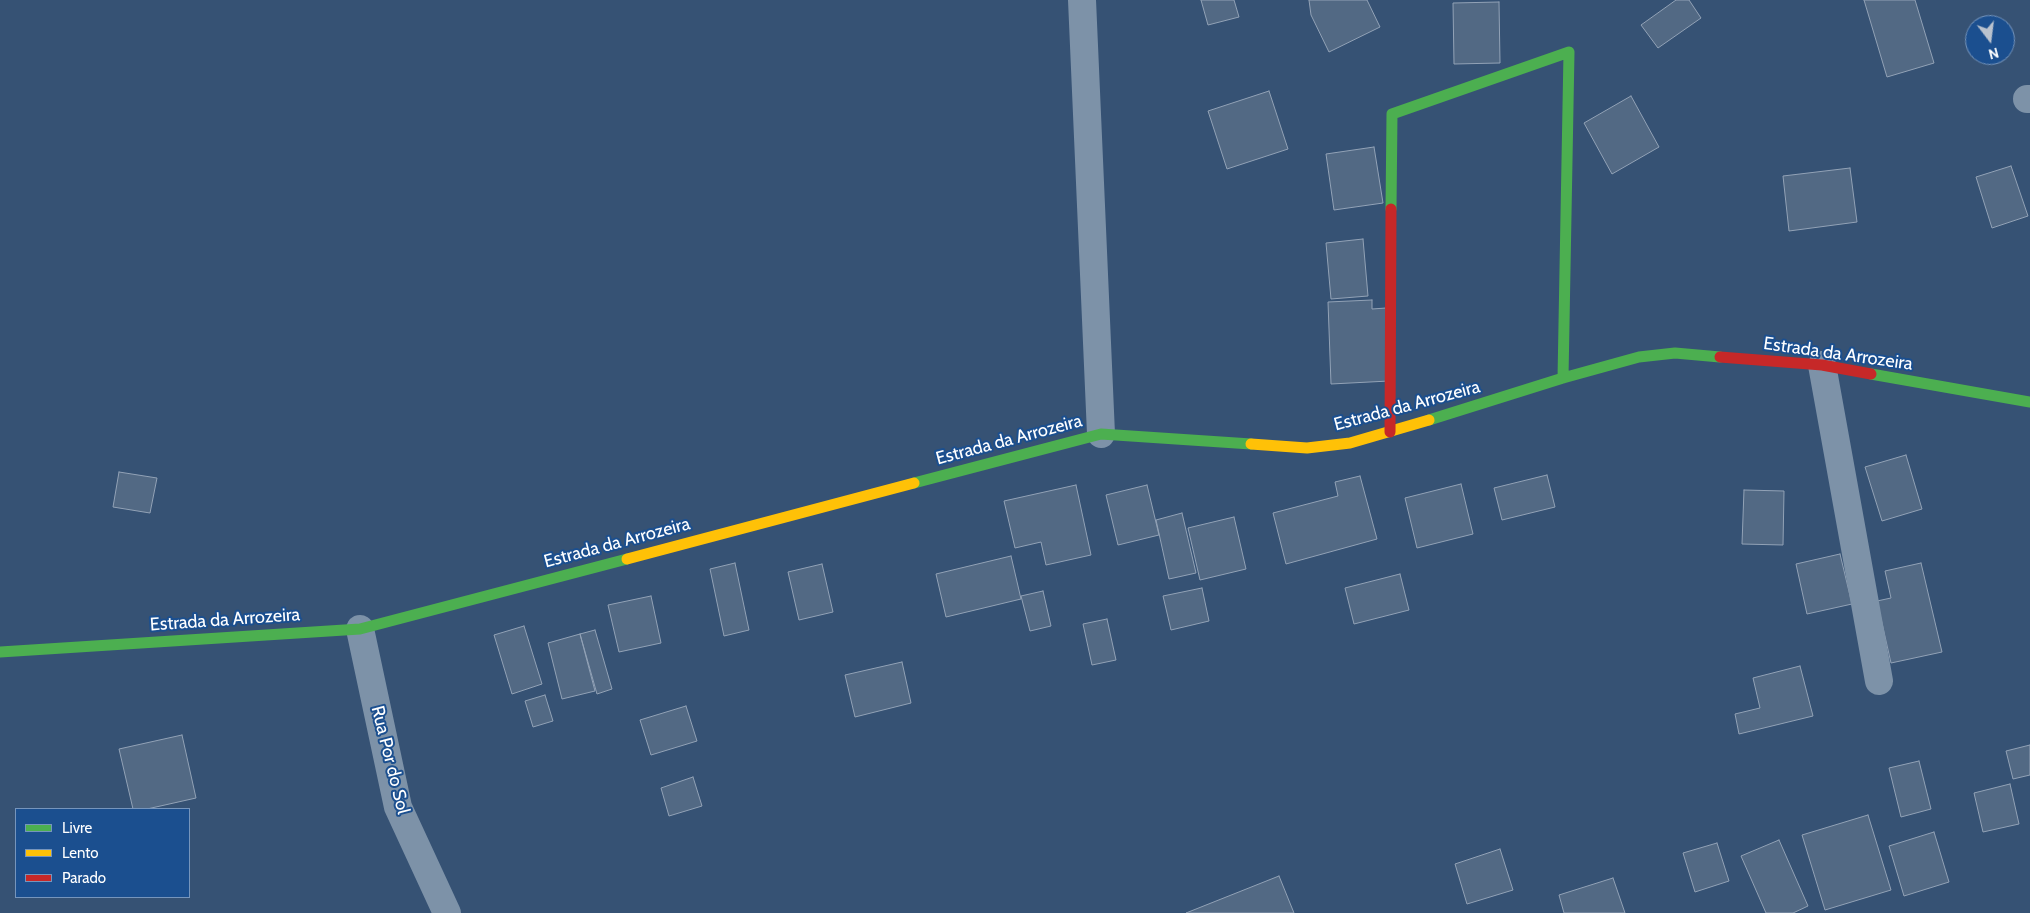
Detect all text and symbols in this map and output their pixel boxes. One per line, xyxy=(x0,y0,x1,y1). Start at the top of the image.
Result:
north arrow xyxy=(1965,15,2015,65)
text: N xyxy=(1987,44,2001,63)
street label: Estrada da Arrozeira xyxy=(1762,333,1914,375)
street label: Estrada da Arrozeira xyxy=(1332,376,1482,436)
street label: Estrada da Arrozeira xyxy=(934,410,1084,470)
street label: Estrada da Arrozeira xyxy=(542,513,692,573)
street label: Estrada da Arrozeira xyxy=(149,604,301,636)
street label: Rua Por do Sol xyxy=(366,704,414,816)
legend xyxy=(15,808,190,898)
text: Livre xyxy=(62,819,92,837)
text: Lento xyxy=(62,844,99,862)
text: Parado xyxy=(62,869,106,887)

